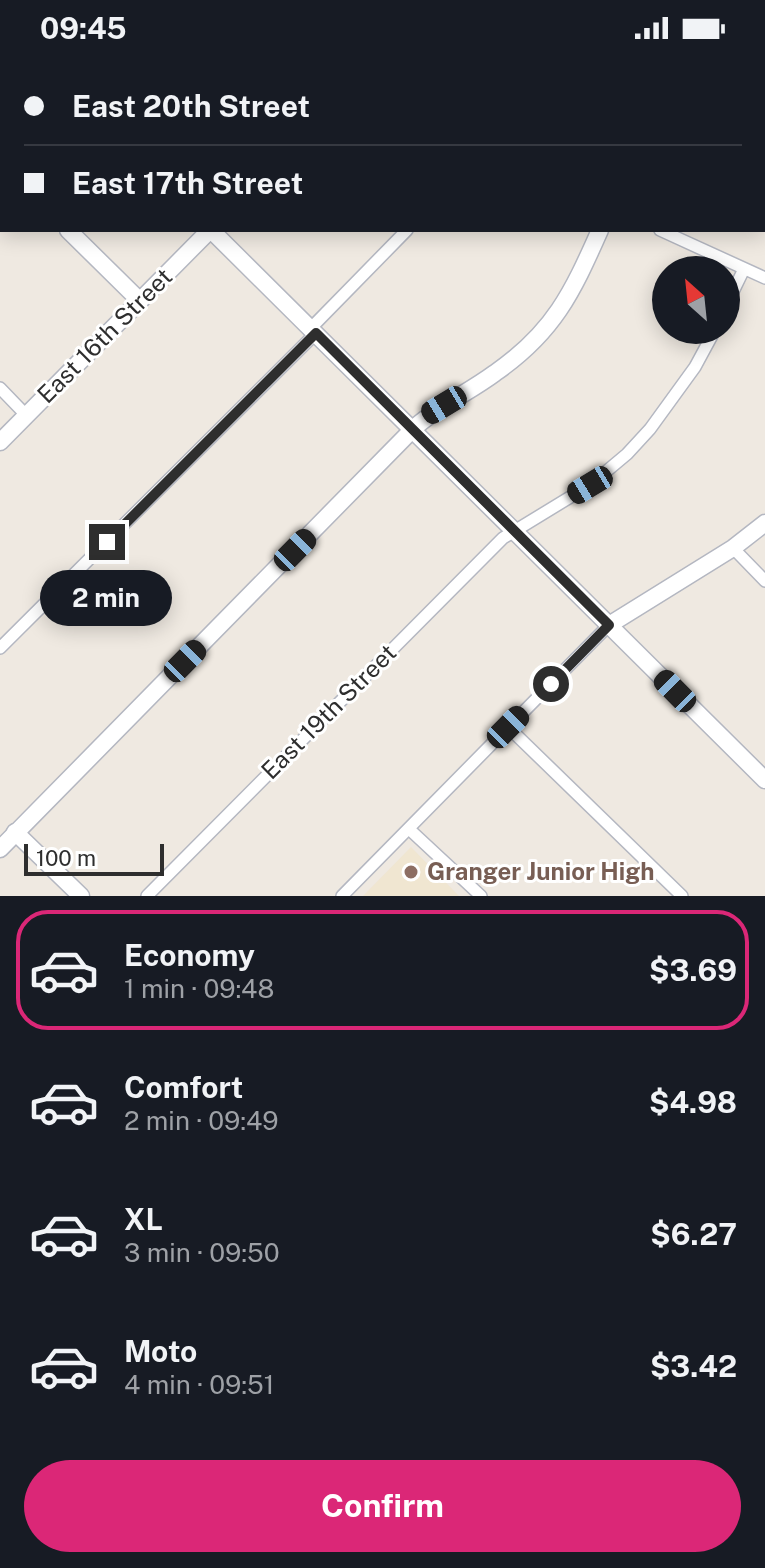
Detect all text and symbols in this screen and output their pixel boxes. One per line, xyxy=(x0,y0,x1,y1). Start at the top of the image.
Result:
text: 09:45 xyxy=(40,10,127,46)
text: East 20th Street xyxy=(72,88,310,124)
text: East 17th Street xyxy=(72,165,303,201)
north arrow xyxy=(652,256,740,344)
map controls xyxy=(652,256,740,344)
street label: East 16th Street xyxy=(31,262,177,408)
car xyxy=(417,382,471,428)
car xyxy=(563,462,617,508)
route end xyxy=(89,524,125,560)
car xyxy=(270,525,320,575)
callout: 2 min xyxy=(41,570,173,626)
text: 2 min xyxy=(72,582,140,613)
car xyxy=(160,636,210,686)
street label: East 19th Street xyxy=(255,638,401,784)
route start xyxy=(533,666,569,702)
car xyxy=(650,666,700,716)
car xyxy=(483,702,533,752)
scale bar xyxy=(24,840,164,876)
text: 100 m xyxy=(36,845,96,871)
place label: Granger Junior High xyxy=(427,857,654,885)
marker: Granger Junior High xyxy=(402,863,420,881)
icon: car xyxy=(28,934,100,1006)
text: Economy xyxy=(124,937,255,973)
text: $3.69 xyxy=(649,952,737,988)
text: 1 min · 09:48 xyxy=(124,973,274,1004)
icon: car xyxy=(28,1066,100,1138)
text: Comfort xyxy=(124,1069,243,1105)
text: $4.98 xyxy=(649,1084,737,1120)
text: 2 min · 09:49 xyxy=(124,1105,279,1136)
icon: car xyxy=(28,1198,100,1270)
text: XL xyxy=(124,1201,163,1237)
text: $6.27 xyxy=(650,1216,737,1252)
text: 3 min · 09:50 xyxy=(124,1237,280,1268)
icon: car xyxy=(28,1330,100,1402)
text: Moto xyxy=(124,1333,197,1369)
text: $3.42 xyxy=(650,1348,737,1384)
text: 4 min · 09:51 xyxy=(124,1369,274,1400)
button: Confirm xyxy=(24,1460,741,1552)

